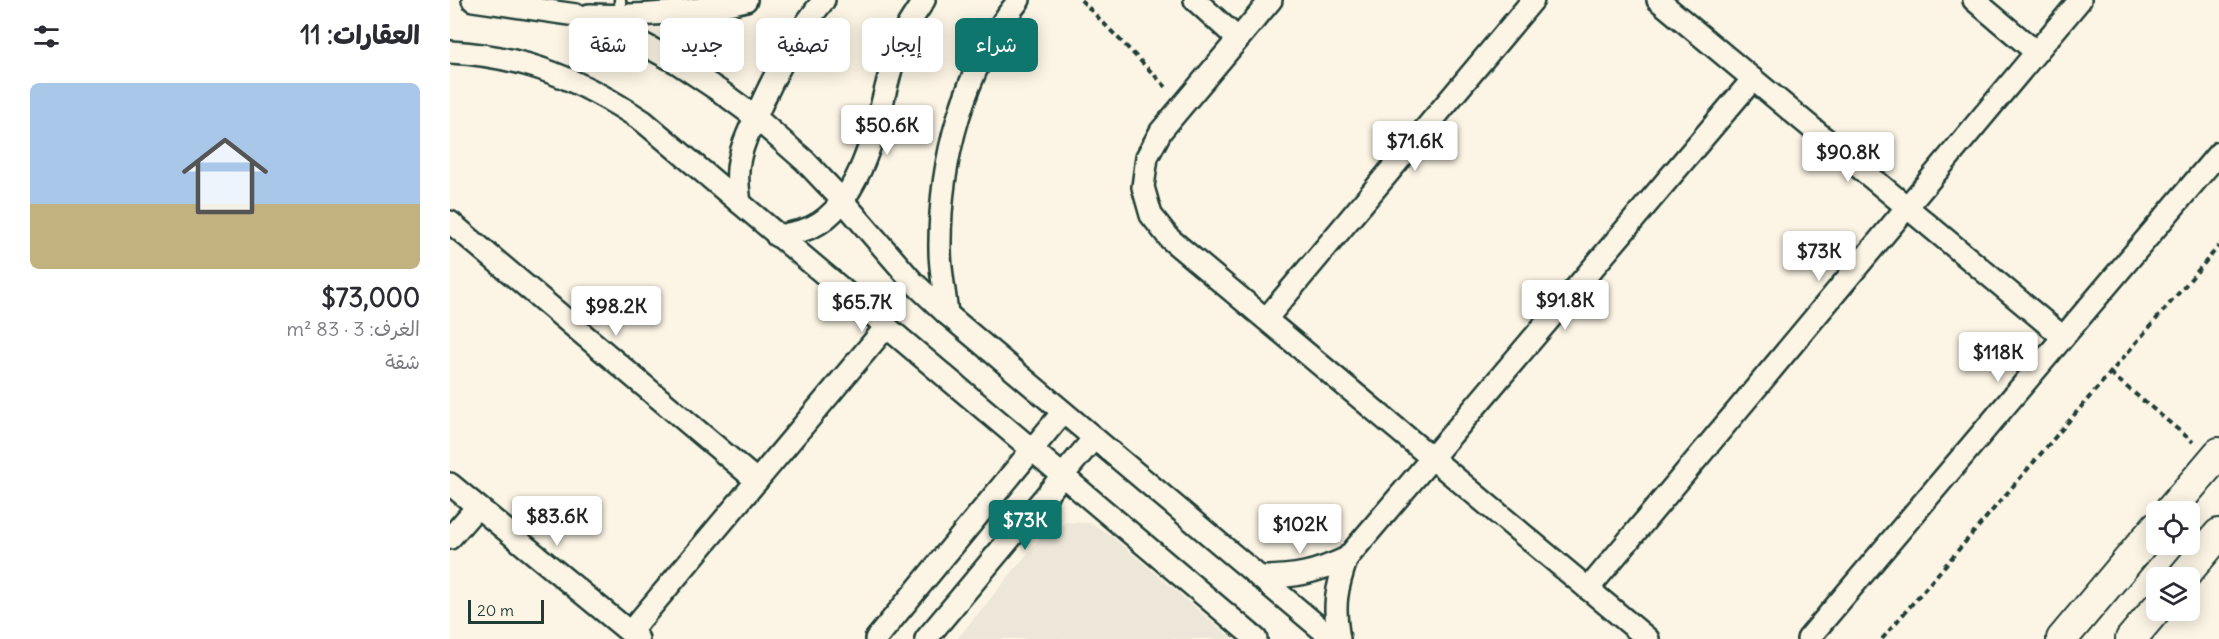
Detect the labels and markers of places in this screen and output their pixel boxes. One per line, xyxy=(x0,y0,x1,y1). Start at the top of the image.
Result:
pin: $50.6K xyxy=(838,105,936,156)
pin: $71.6K xyxy=(1366,121,1464,172)
pin: $90.8K xyxy=(1799,132,1897,183)
pin: $73K xyxy=(1783,231,1855,282)
pin: $91.8K xyxy=(1516,280,1614,331)
pin: $65.7K xyxy=(813,282,911,333)
pin: $98.2K xyxy=(567,286,665,337)
pin: $118K xyxy=(1956,332,2040,383)
pin: $83.6K xyxy=(508,496,606,547)
pin: $73K xyxy=(989,500,1061,551)
pin: $102K xyxy=(1258,504,1342,555)

